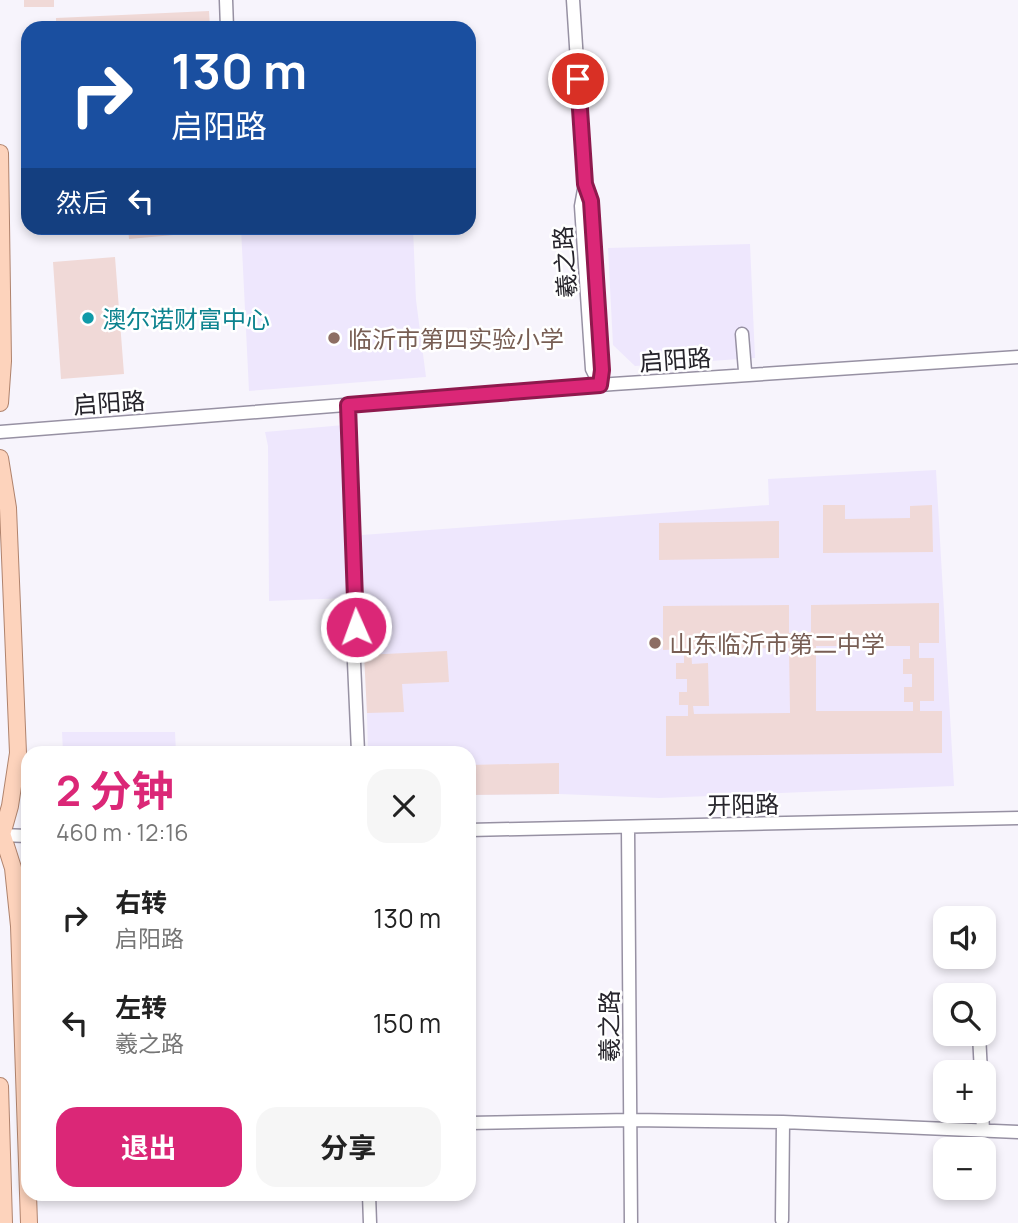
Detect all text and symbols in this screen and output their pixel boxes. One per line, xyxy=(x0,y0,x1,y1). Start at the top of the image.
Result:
text: 130 m xyxy=(171,37,307,104)
icon: right xyxy=(56,49,147,140)
pin xyxy=(548,49,608,109)
icon: arrive xyxy=(559,60,597,98)
text: 启阳路 xyxy=(171,104,267,148)
icon: left xyxy=(122,182,160,220)
text: 然后 xyxy=(56,184,108,220)
street label: 羲之路 xyxy=(545,225,583,299)
place label: 澳尔诺财富中心 xyxy=(102,302,270,335)
marker: 澳尔诺财富中心 xyxy=(80,310,96,326)
place label: 临沂市第四实验小学 xyxy=(348,322,564,355)
marker: 临沂市第四实验小学 xyxy=(326,330,342,346)
street label: 启阳路 xyxy=(638,340,712,378)
street label: 启阳路 xyxy=(72,383,146,421)
position arrow xyxy=(319,590,393,664)
place label: 山东临沂市第二中学 xyxy=(669,627,885,660)
marker: 山东临沂市第二中学 xyxy=(647,635,663,651)
text: 2 分钟 xyxy=(56,761,173,819)
button: close xyxy=(367,769,441,843)
street label: 开阳路 xyxy=(707,787,779,821)
text: 460 m · 12:16 xyxy=(56,816,189,848)
text: 右转 xyxy=(115,884,167,920)
icon: right xyxy=(56,899,94,937)
text: 130 m xyxy=(373,900,441,936)
map controls xyxy=(933,906,996,1200)
button: sound xyxy=(933,906,996,969)
text: 启阳路 xyxy=(115,922,184,954)
button: search xyxy=(933,983,996,1046)
text: 左转 xyxy=(115,989,167,1025)
street label: 羲之路 xyxy=(592,990,625,1062)
icon: left xyxy=(56,1004,94,1042)
text: 150 m xyxy=(373,1005,441,1041)
text: 羲之路 xyxy=(115,1027,184,1059)
button: + xyxy=(933,1060,996,1123)
button: 退出 xyxy=(56,1107,242,1187)
button: 分享 xyxy=(256,1107,441,1187)
button: − xyxy=(933,1137,996,1200)

